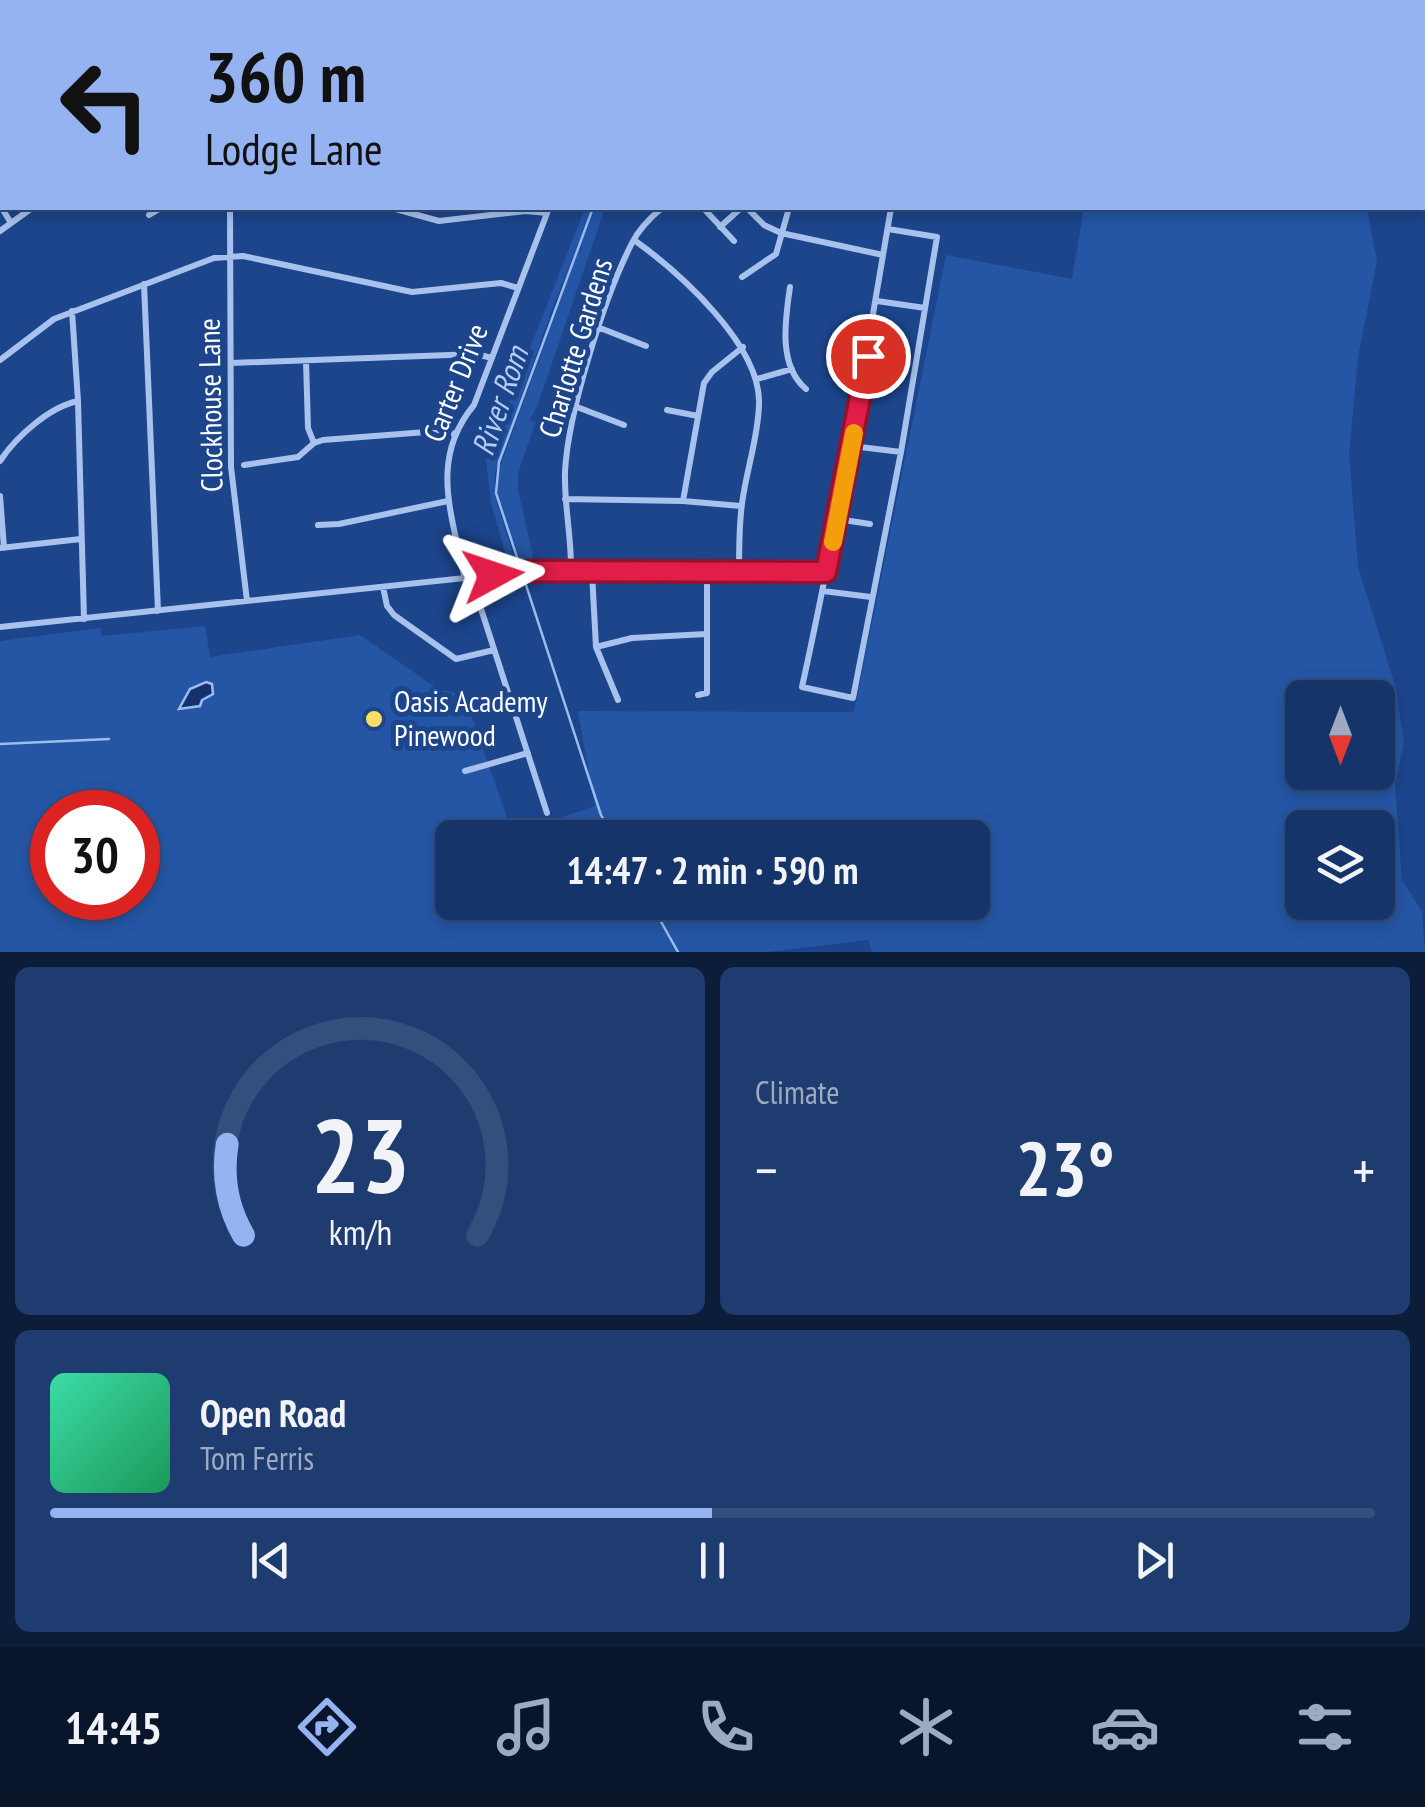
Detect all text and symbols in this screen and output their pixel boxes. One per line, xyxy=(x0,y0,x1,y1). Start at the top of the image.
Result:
text: 360 m xyxy=(205,31,366,121)
icon: left xyxy=(40,40,170,170)
text: Lodge Lane xyxy=(205,119,383,177)
street label: Charlotte Gardens xyxy=(529,253,620,442)
pin xyxy=(826,314,911,399)
street label: Clockhouse Lane xyxy=(188,318,231,492)
street label: Carter Drive xyxy=(413,318,496,447)
icon: arrive xyxy=(841,329,896,384)
water label: River Rom xyxy=(461,339,538,461)
position arrow xyxy=(441,523,545,627)
north arrow xyxy=(1285,680,1395,790)
map controls xyxy=(1285,680,1395,920)
place label: Oasis Academy Pinewood xyxy=(394,681,548,754)
marker: Oasis Academy Pinewood xyxy=(363,708,385,730)
speed limit sign: 30 xyxy=(30,790,160,920)
button: layers xyxy=(1285,810,1395,920)
text: 14:47 · 2 min · 590 m xyxy=(566,845,859,894)
text: Climate xyxy=(755,1071,839,1113)
text: 23 xyxy=(310,1087,410,1222)
text: 23° xyxy=(1015,1120,1115,1217)
text: − xyxy=(755,1134,778,1205)
text: + xyxy=(1352,1134,1375,1205)
text: km/h xyxy=(328,1209,392,1255)
text: Open Road xyxy=(200,1388,346,1437)
text: Tom Ferris xyxy=(200,1437,314,1479)
icon: previous xyxy=(243,1533,298,1588)
icon: pause xyxy=(685,1533,740,1588)
icon: next xyxy=(1127,1533,1182,1588)
icon: directions xyxy=(292,1692,362,1762)
icon: music xyxy=(491,1692,561,1762)
icon: phone xyxy=(691,1692,761,1762)
icon: climate xyxy=(891,1692,961,1762)
icon: car xyxy=(1090,1692,1160,1762)
icon: filters xyxy=(1290,1692,1360,1762)
text: 14:45 xyxy=(65,1698,162,1756)

